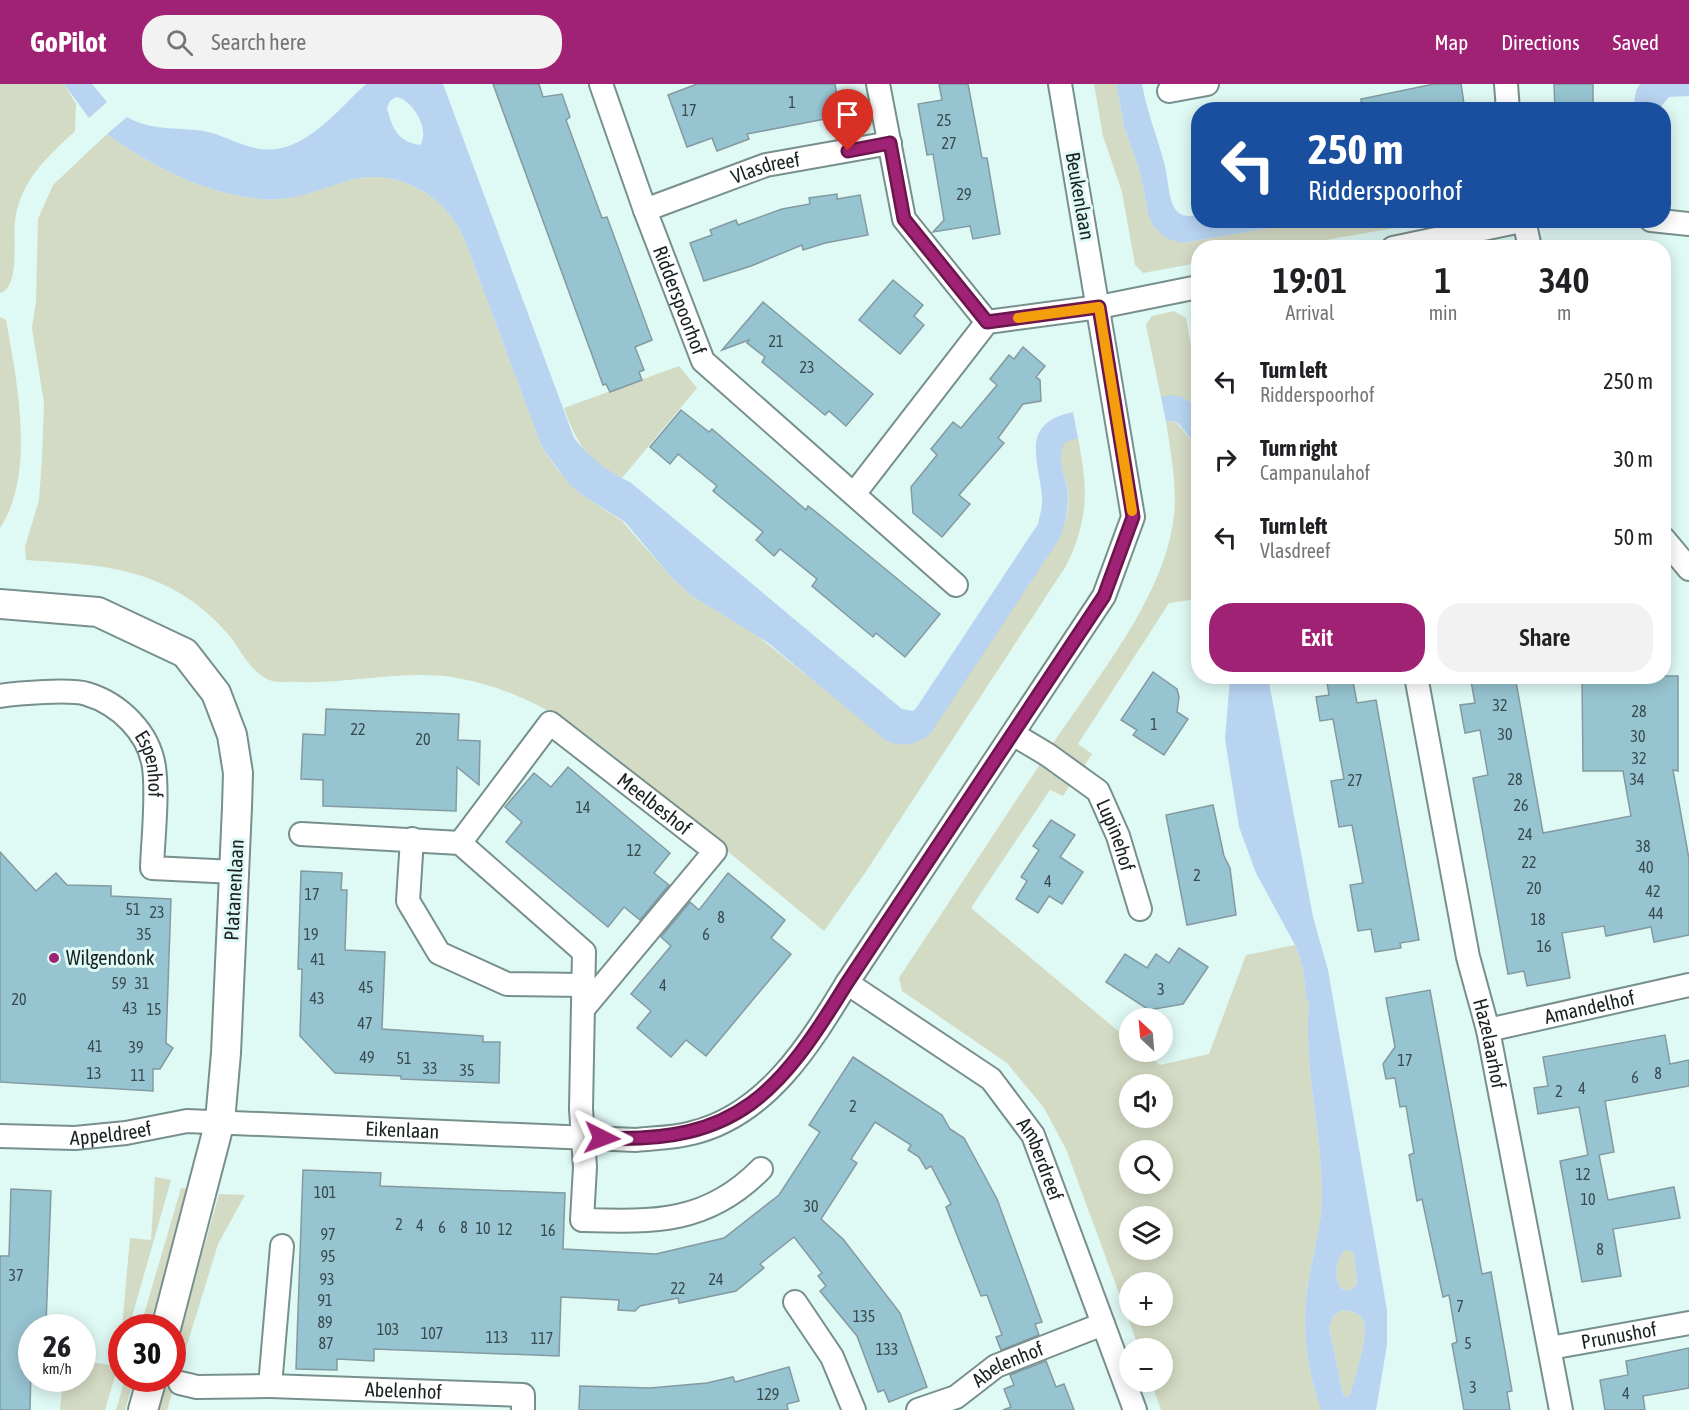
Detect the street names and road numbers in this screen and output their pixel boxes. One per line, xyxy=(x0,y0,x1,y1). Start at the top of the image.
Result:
street label: Vlasdreef xyxy=(728,147,802,188)
street label: Beukenlaan xyxy=(1061,150,1100,242)
street label: Ridderspoorhof xyxy=(649,242,712,358)
street label: Espenhof xyxy=(131,726,168,798)
street label: Meelbeshof xyxy=(613,768,696,840)
street label: Lupinehof xyxy=(1092,795,1140,874)
street label: Platanenlaan xyxy=(219,839,248,941)
street label: Amandelhof xyxy=(1542,985,1637,1028)
street label: Hazelaarhof xyxy=(1469,996,1511,1091)
street label: Amberdreef xyxy=(1013,1113,1068,1204)
street label: Appeldreef xyxy=(70,1116,154,1149)
street label: Eikenlaan xyxy=(365,1117,440,1143)
street label: Prunushof xyxy=(1579,1317,1659,1353)
street label: Abelenhof xyxy=(967,1336,1047,1391)
street label: Abelenhof xyxy=(365,1377,443,1403)

